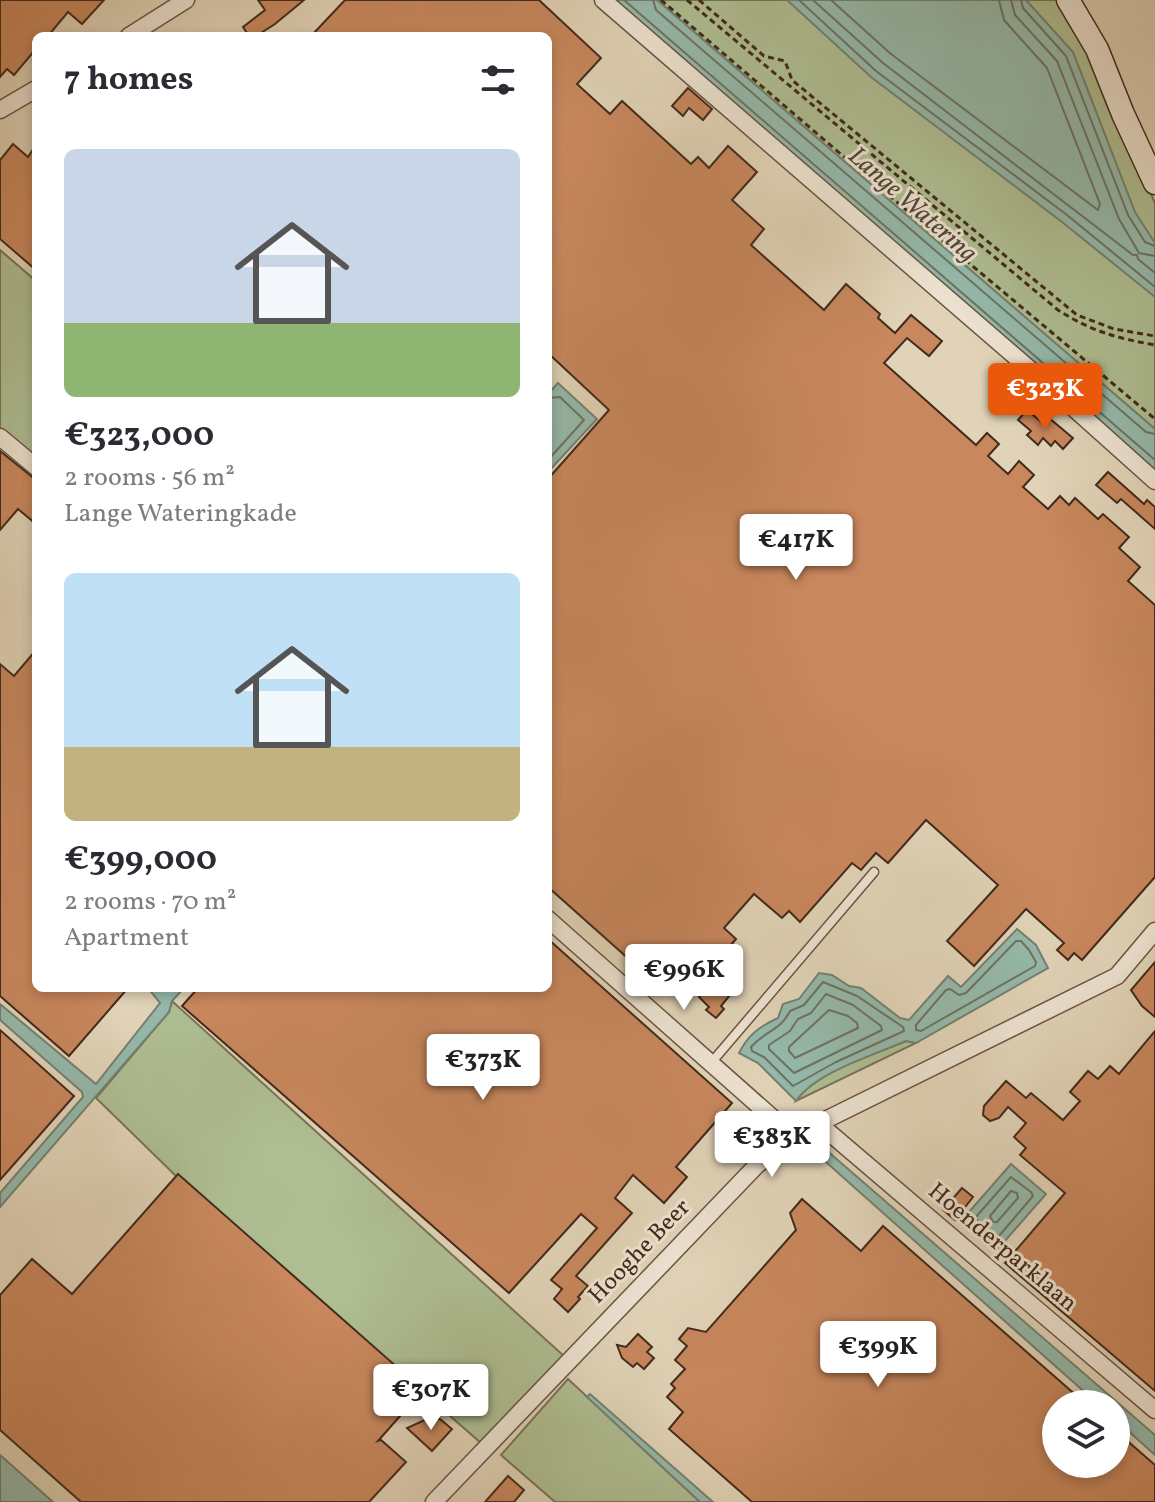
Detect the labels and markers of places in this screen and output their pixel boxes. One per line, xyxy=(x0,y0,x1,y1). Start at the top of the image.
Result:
pin: €323K xyxy=(989,363,1101,431)
pin: €417K xyxy=(740,514,852,582)
pin: €996K xyxy=(628,944,740,1012)
pin: €373K xyxy=(427,1034,539,1102)
pin: €383K xyxy=(716,1111,828,1179)
pin: €399K xyxy=(822,1321,934,1389)
pin: €307K xyxy=(375,1364,487,1432)

